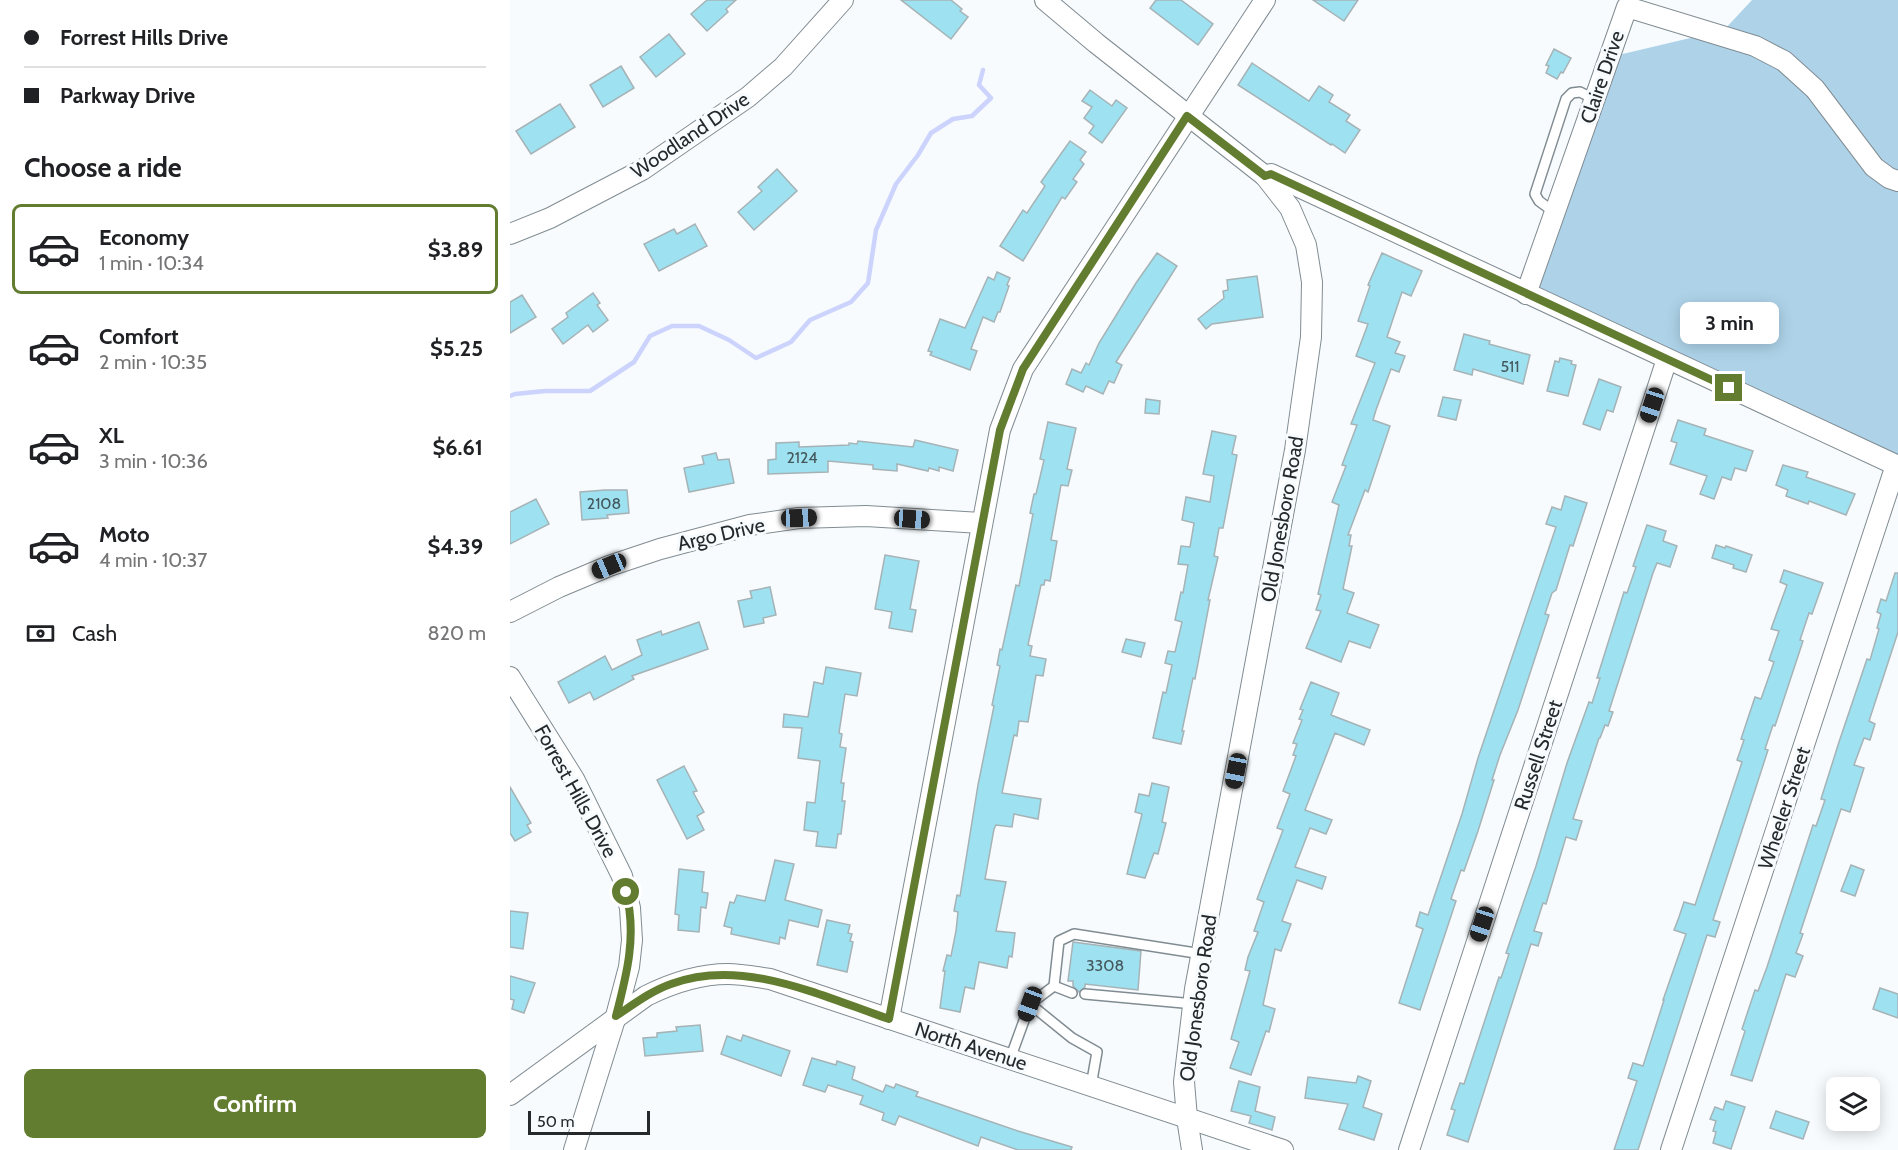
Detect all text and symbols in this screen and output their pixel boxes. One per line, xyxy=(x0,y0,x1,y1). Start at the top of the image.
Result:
text: Forrest Hills Drive xyxy=(60,24,228,51)
street label: Claire Drive xyxy=(1575,27,1629,127)
text: Parkway Drive xyxy=(60,82,195,109)
street label: Woodland Drive xyxy=(626,87,754,183)
text: Choose a ride xyxy=(24,151,182,184)
icon: car xyxy=(27,222,81,276)
text: Economy xyxy=(99,224,189,251)
text: $3.89 xyxy=(428,236,483,263)
text: 1 min · 10:34 xyxy=(99,251,204,275)
callout: 3 min xyxy=(1680,301,1778,343)
text: 3 min xyxy=(1705,311,1754,335)
icon: car xyxy=(27,321,81,375)
text: Comfort xyxy=(99,323,178,350)
text: $5.25 xyxy=(430,335,483,362)
text: 2 min · 10:35 xyxy=(99,350,207,374)
house number: 511 xyxy=(1500,357,1520,376)
route end xyxy=(1715,374,1742,401)
car xyxy=(1638,385,1666,425)
icon: car xyxy=(27,420,81,474)
text: XL xyxy=(99,422,124,449)
text: $6.61 xyxy=(433,434,483,461)
street label: Old Jonesboro Road xyxy=(1256,434,1308,604)
house number: 2124 xyxy=(786,448,818,467)
text: 3 min · 10:36 xyxy=(99,449,208,473)
house number: 2108 xyxy=(587,494,621,513)
car xyxy=(781,508,817,528)
car xyxy=(893,509,931,529)
street label: Argo Drive xyxy=(675,512,767,556)
icon: car xyxy=(27,519,81,573)
text: Moto xyxy=(99,521,150,548)
text: $4.39 xyxy=(427,533,483,560)
text: 4 min · 10:37 xyxy=(99,548,207,572)
car xyxy=(589,551,629,581)
icon: cash xyxy=(24,617,57,650)
text: Cash xyxy=(72,620,117,647)
text: 820 m xyxy=(427,621,486,645)
street label: Russell Street xyxy=(1509,697,1567,813)
street label: Forrest Hills Drive xyxy=(530,720,622,862)
street label: Wheeler Street xyxy=(1753,744,1815,872)
car xyxy=(1224,752,1248,790)
route start xyxy=(612,878,639,905)
car xyxy=(1468,904,1496,944)
street label: Old Jonesboro Road xyxy=(1174,913,1222,1083)
house number: 3308 xyxy=(1086,956,1124,975)
car xyxy=(1015,984,1045,1024)
street label: North Avenue xyxy=(912,1017,1030,1075)
button: Confirm xyxy=(24,1069,486,1138)
map controls xyxy=(1826,1077,1880,1131)
button: layers xyxy=(1826,1077,1880,1131)
scale bar xyxy=(528,1108,650,1136)
text: 50 m xyxy=(537,1112,574,1131)

